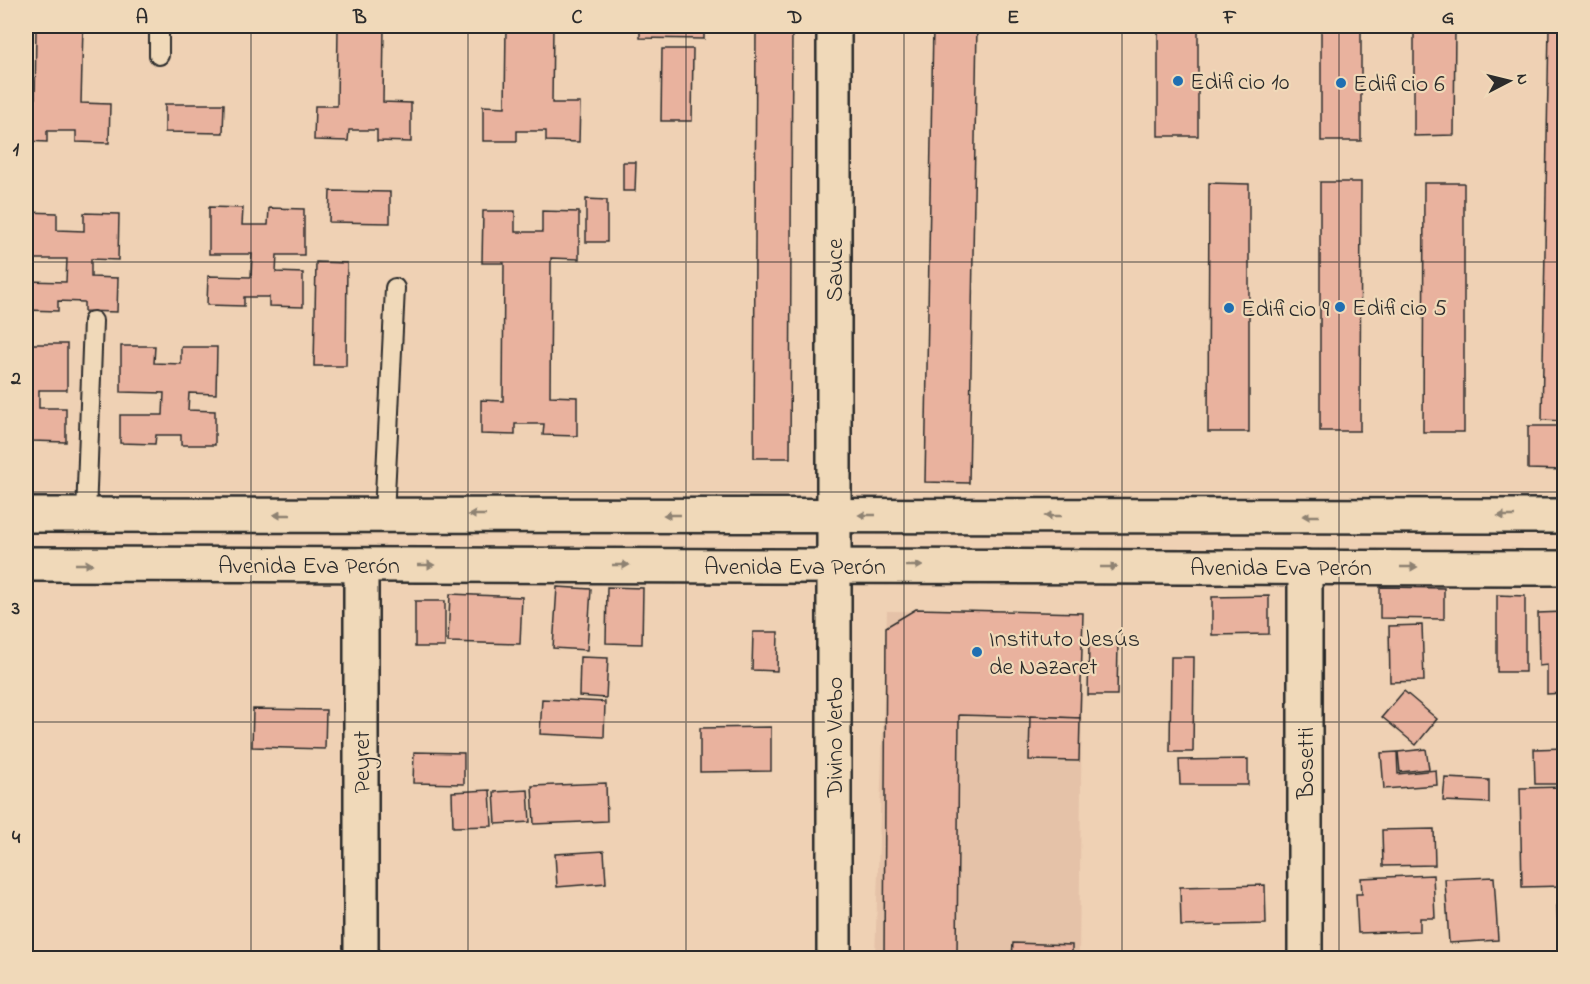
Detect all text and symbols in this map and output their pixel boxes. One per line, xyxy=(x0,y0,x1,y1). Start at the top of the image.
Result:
text: A xyxy=(136,4,148,33)
text: B xyxy=(352,4,367,33)
text: C xyxy=(572,4,583,33)
text: D xyxy=(787,4,802,33)
text: E xyxy=(1007,4,1019,33)
text: F xyxy=(1223,4,1237,33)
text: G xyxy=(1442,4,1455,33)
north arrow xyxy=(1479,51,1539,111)
place label: Edificio 10 xyxy=(1190,66,1289,101)
place label: Edificio 6 xyxy=(1353,68,1445,103)
text: N xyxy=(1509,73,1534,86)
marker: Edificio 10 xyxy=(1171,74,1185,88)
marker: Edificio 6 xyxy=(1334,76,1348,90)
text: 1 xyxy=(13,136,20,165)
street label: Sauce xyxy=(819,238,854,302)
place label: Edificio 5 xyxy=(1352,292,1447,327)
place label: Edificio 9 xyxy=(1241,293,1330,328)
marker: Edificio 5 xyxy=(1333,300,1347,314)
marker: Edificio 9 xyxy=(1222,301,1236,315)
text: 2 xyxy=(10,365,21,394)
one-way arrow xyxy=(273,510,292,520)
one-way arrow xyxy=(468,510,487,520)
one-way arrow xyxy=(663,510,682,520)
one-way arrow xyxy=(858,510,877,520)
one-way arrow xyxy=(1044,511,1063,521)
one-way arrow xyxy=(1302,511,1321,521)
one-way arrow xyxy=(1497,511,1516,521)
street label: Avenida Eva Perón xyxy=(218,550,400,585)
street label: Avenida Eva Perón xyxy=(704,551,886,586)
street label: Avenida Eva Perón xyxy=(1190,552,1372,587)
one-way arrow xyxy=(74,559,93,569)
one-way arrow xyxy=(416,560,435,570)
one-way arrow xyxy=(611,560,630,570)
one-way arrow xyxy=(904,561,923,571)
one-way arrow xyxy=(1099,562,1118,572)
one-way arrow xyxy=(1399,562,1418,572)
text: 3 xyxy=(11,595,20,624)
place label: Instituto Jesús de Nazaret xyxy=(989,623,1140,686)
marker: Instituto Jesús de Nazaret xyxy=(970,645,984,659)
street label: Divino Verbo xyxy=(819,677,854,798)
street label: Bosetti xyxy=(1290,727,1325,800)
street label: Peyret xyxy=(346,731,382,793)
text: 4 xyxy=(12,824,21,853)

